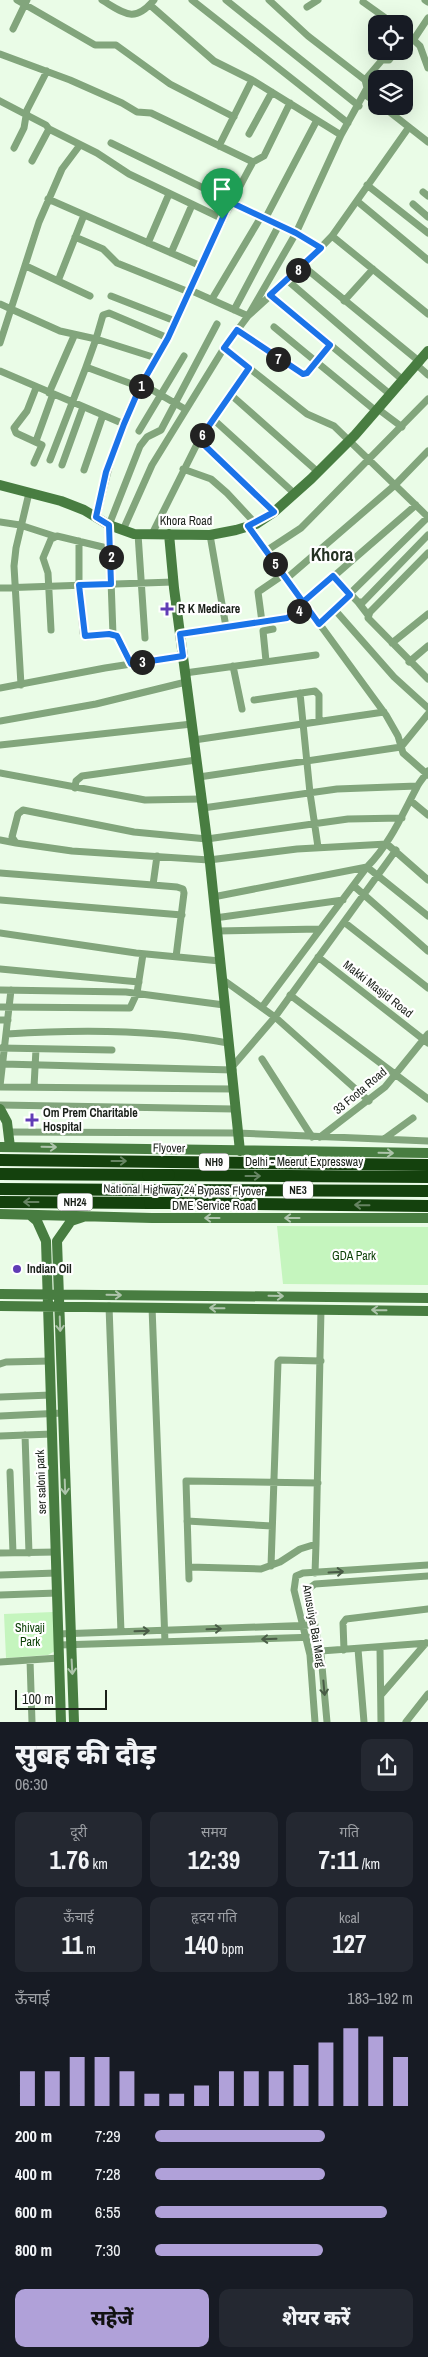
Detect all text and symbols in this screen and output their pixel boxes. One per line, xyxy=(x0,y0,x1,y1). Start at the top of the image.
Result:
map controls xyxy=(368,15,413,115)
button: locate xyxy=(368,15,413,60)
button: layers xyxy=(368,70,413,115)
pin xyxy=(201,168,243,219)
icon: arrive xyxy=(208,175,236,203)
pin: 8 xyxy=(286,258,310,282)
text: 8 xyxy=(295,261,302,279)
pin: 7 xyxy=(266,346,290,372)
text: 7 xyxy=(275,350,282,368)
pin: 1 xyxy=(128,374,154,398)
text: 1 xyxy=(138,377,145,395)
pin: 6 xyxy=(190,422,214,448)
text: 6 xyxy=(199,426,206,444)
street label: Khora Road xyxy=(160,513,212,529)
district label: Khora xyxy=(311,542,354,567)
pin: 2 xyxy=(98,544,124,570)
text: 2 xyxy=(108,548,115,566)
pin: 5 xyxy=(262,552,288,576)
text: 5 xyxy=(272,555,279,573)
pin: 4 xyxy=(286,598,312,624)
place label: R K Medicare xyxy=(178,601,241,617)
marker: R K Medicare xyxy=(160,602,174,616)
text: 4 xyxy=(296,602,303,620)
pin: 3 xyxy=(130,650,154,674)
text: 3 xyxy=(139,653,146,671)
street label: Makki Masjid Road xyxy=(340,957,416,1021)
street label: 33 Foota Road xyxy=(330,1064,390,1118)
place label: Om Prem Charitable Hospital xyxy=(43,1105,138,1135)
marker: Om Prem Charitable Hospital xyxy=(25,1113,39,1127)
street label: Flyover xyxy=(153,1140,186,1156)
one-way arrow xyxy=(40,1143,56,1152)
one-way arrow xyxy=(378,1148,394,1158)
road number: NH9 xyxy=(199,1154,229,1170)
street label: Delhi - Meerut Expressway xyxy=(245,1154,363,1170)
one-way arrow xyxy=(110,1156,126,1166)
one-way arrow xyxy=(244,1171,261,1181)
street label: National Highway 24 Bypass Flyover xyxy=(103,1181,266,1199)
road number: NE3 xyxy=(283,1182,313,1198)
road number: NH24 xyxy=(58,1194,92,1210)
one-way arrow xyxy=(23,1197,40,1207)
street label: DME Service Road xyxy=(172,1198,256,1214)
one-way arrow xyxy=(354,1200,370,1210)
one-way arrow xyxy=(205,1213,221,1223)
one-way arrow xyxy=(284,1213,300,1223)
park label: GDA Park xyxy=(332,1248,376,1264)
place label: Indian Oil xyxy=(27,1261,72,1277)
marker: Indian Oil xyxy=(11,1263,23,1275)
one-way arrow xyxy=(106,1290,122,1300)
one-way arrow xyxy=(268,1291,284,1301)
one-way arrow xyxy=(209,1303,225,1312)
one-way arrow xyxy=(372,1305,388,1315)
one-way arrow xyxy=(55,1316,64,1332)
street label: ser saloni park xyxy=(32,1449,50,1515)
one-way arrow xyxy=(61,1478,70,1494)
one-way arrow xyxy=(328,1567,344,1576)
street label: Anusuiya Bai Marg xyxy=(299,1582,329,1669)
park label: Shivaji Park xyxy=(15,1620,45,1650)
one-way arrow xyxy=(205,1624,221,1634)
one-way arrow xyxy=(134,1627,150,1636)
one-way arrow xyxy=(261,1634,277,1643)
one-way arrow xyxy=(67,1658,76,1674)
one-way arrow xyxy=(319,1680,329,1696)
scale bar xyxy=(15,1687,108,1710)
text: 100 m xyxy=(22,1690,54,1708)
text: सुबह की दौड़ xyxy=(15,1735,156,1773)
button: share xyxy=(361,1739,413,1791)
text: 06:30 xyxy=(15,1773,48,1795)
text: दूरी xyxy=(70,1823,87,1841)
text: समय xyxy=(201,1823,227,1841)
text: गति xyxy=(340,1823,359,1841)
text: 1.76 xyxy=(49,1843,89,1877)
text: 12:39 xyxy=(188,1843,240,1877)
text: 7:11 xyxy=(319,1843,358,1877)
text: km xyxy=(89,1855,108,1873)
text: /km xyxy=(358,1855,380,1873)
text: ऊँचाई xyxy=(63,1908,94,1926)
text: हृदय गति xyxy=(191,1908,237,1926)
text: kcal xyxy=(339,1909,360,1927)
text: 127 xyxy=(332,1927,366,1961)
text: 11 xyxy=(61,1928,83,1962)
text: 140 xyxy=(184,1928,218,1962)
text: m xyxy=(83,1940,96,1958)
text: bpm xyxy=(218,1940,244,1958)
text: ऊँचाई xyxy=(15,1987,50,2009)
text: 183–192 m xyxy=(347,1987,413,2009)
text: 200 m xyxy=(15,2125,52,2147)
text: 7:29 xyxy=(95,2125,121,2147)
text: 400 m xyxy=(15,2163,52,2185)
text: 7:28 xyxy=(95,2163,121,2185)
text: 600 m xyxy=(15,2201,52,2223)
text: 6:55 xyxy=(95,2201,121,2223)
text: 800 m xyxy=(15,2239,52,2261)
text: 7:30 xyxy=(95,2239,121,2261)
button: सहेजें xyxy=(15,2289,209,2347)
button: शेयर करें xyxy=(219,2289,413,2347)

